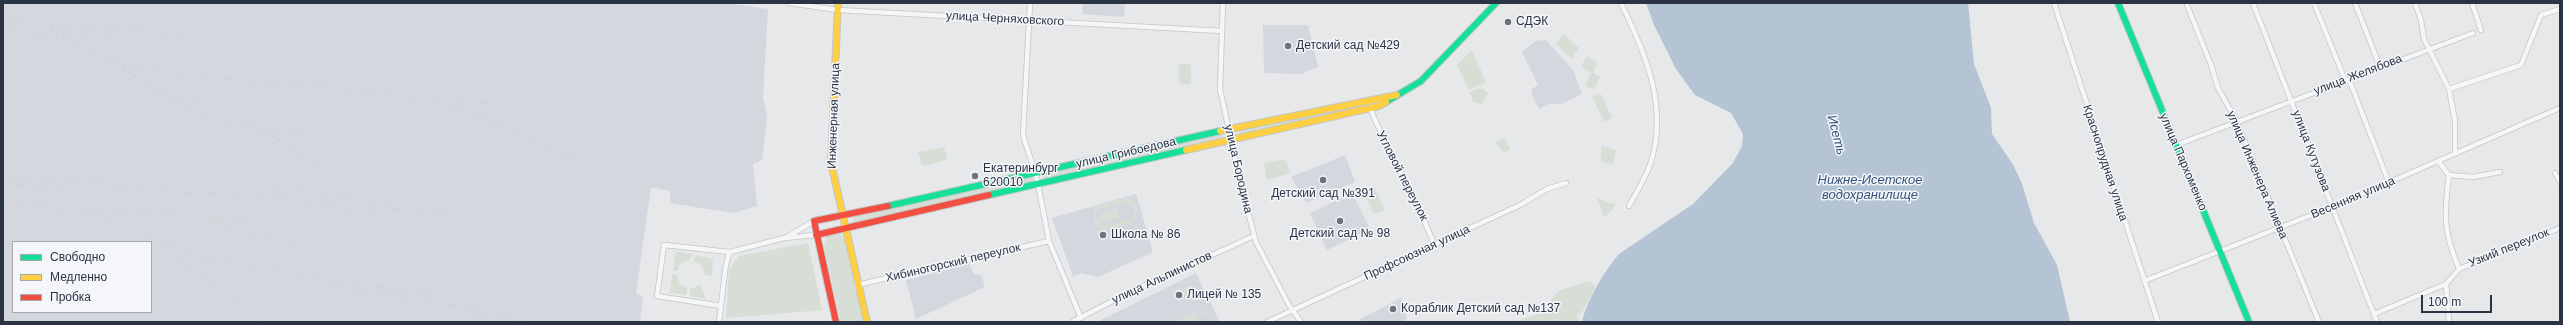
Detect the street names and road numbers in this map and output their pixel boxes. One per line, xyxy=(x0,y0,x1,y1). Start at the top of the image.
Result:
street label: улица Черняховского xyxy=(945,9,1065,29)
street label: улица Желябова xyxy=(2312,52,2404,98)
street label: Инженерная улица xyxy=(825,63,843,169)
street label: Краснопрудная улица xyxy=(2079,103,2131,223)
street label: улица Кутузова xyxy=(2289,108,2333,194)
street label: улица Инженера Алиева xyxy=(2223,109,2291,241)
street label: улица Пархоменко xyxy=(2156,111,2210,213)
street label: улица Бородина xyxy=(1221,123,1255,215)
street label: Угловой переулок xyxy=(1373,129,1431,223)
street label: улица Грибоедова xyxy=(1075,135,1177,171)
street label: Весенняя улица xyxy=(2309,174,2397,222)
street label: Профсоюзная улица xyxy=(1362,222,1472,284)
street label: Узкий переулок xyxy=(2467,225,2551,271)
street label: Хибиногорский переулок xyxy=(884,240,1022,286)
street label: улица Альпинистов xyxy=(1110,249,1214,307)

